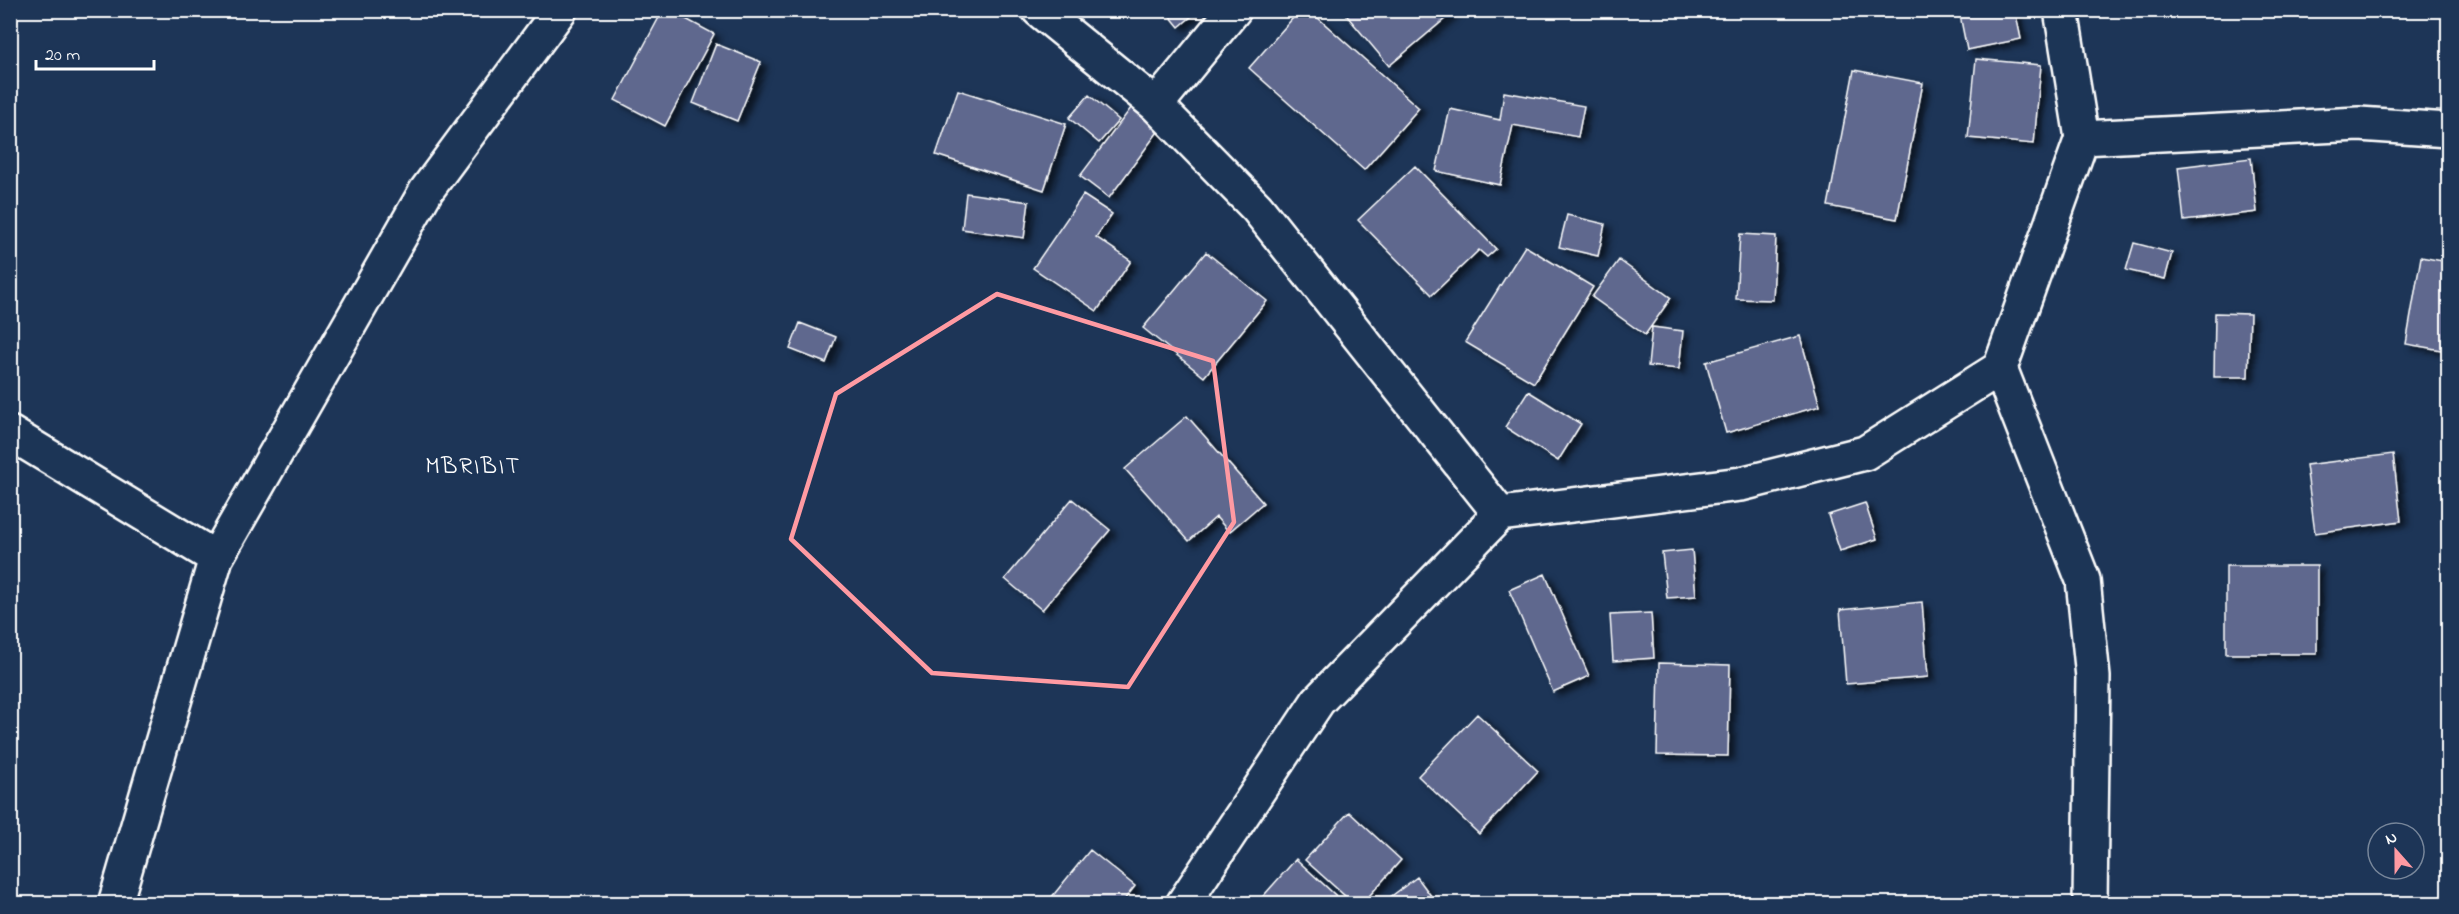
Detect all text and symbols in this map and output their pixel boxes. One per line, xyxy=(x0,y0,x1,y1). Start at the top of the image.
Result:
scale bar xyxy=(36,33,154,71)
text: 20 m xyxy=(45,43,80,69)
district label: MBRIBIT xyxy=(425,450,521,485)
north arrow xyxy=(2366,821,2426,881)
text: N xyxy=(2382,826,2401,852)

